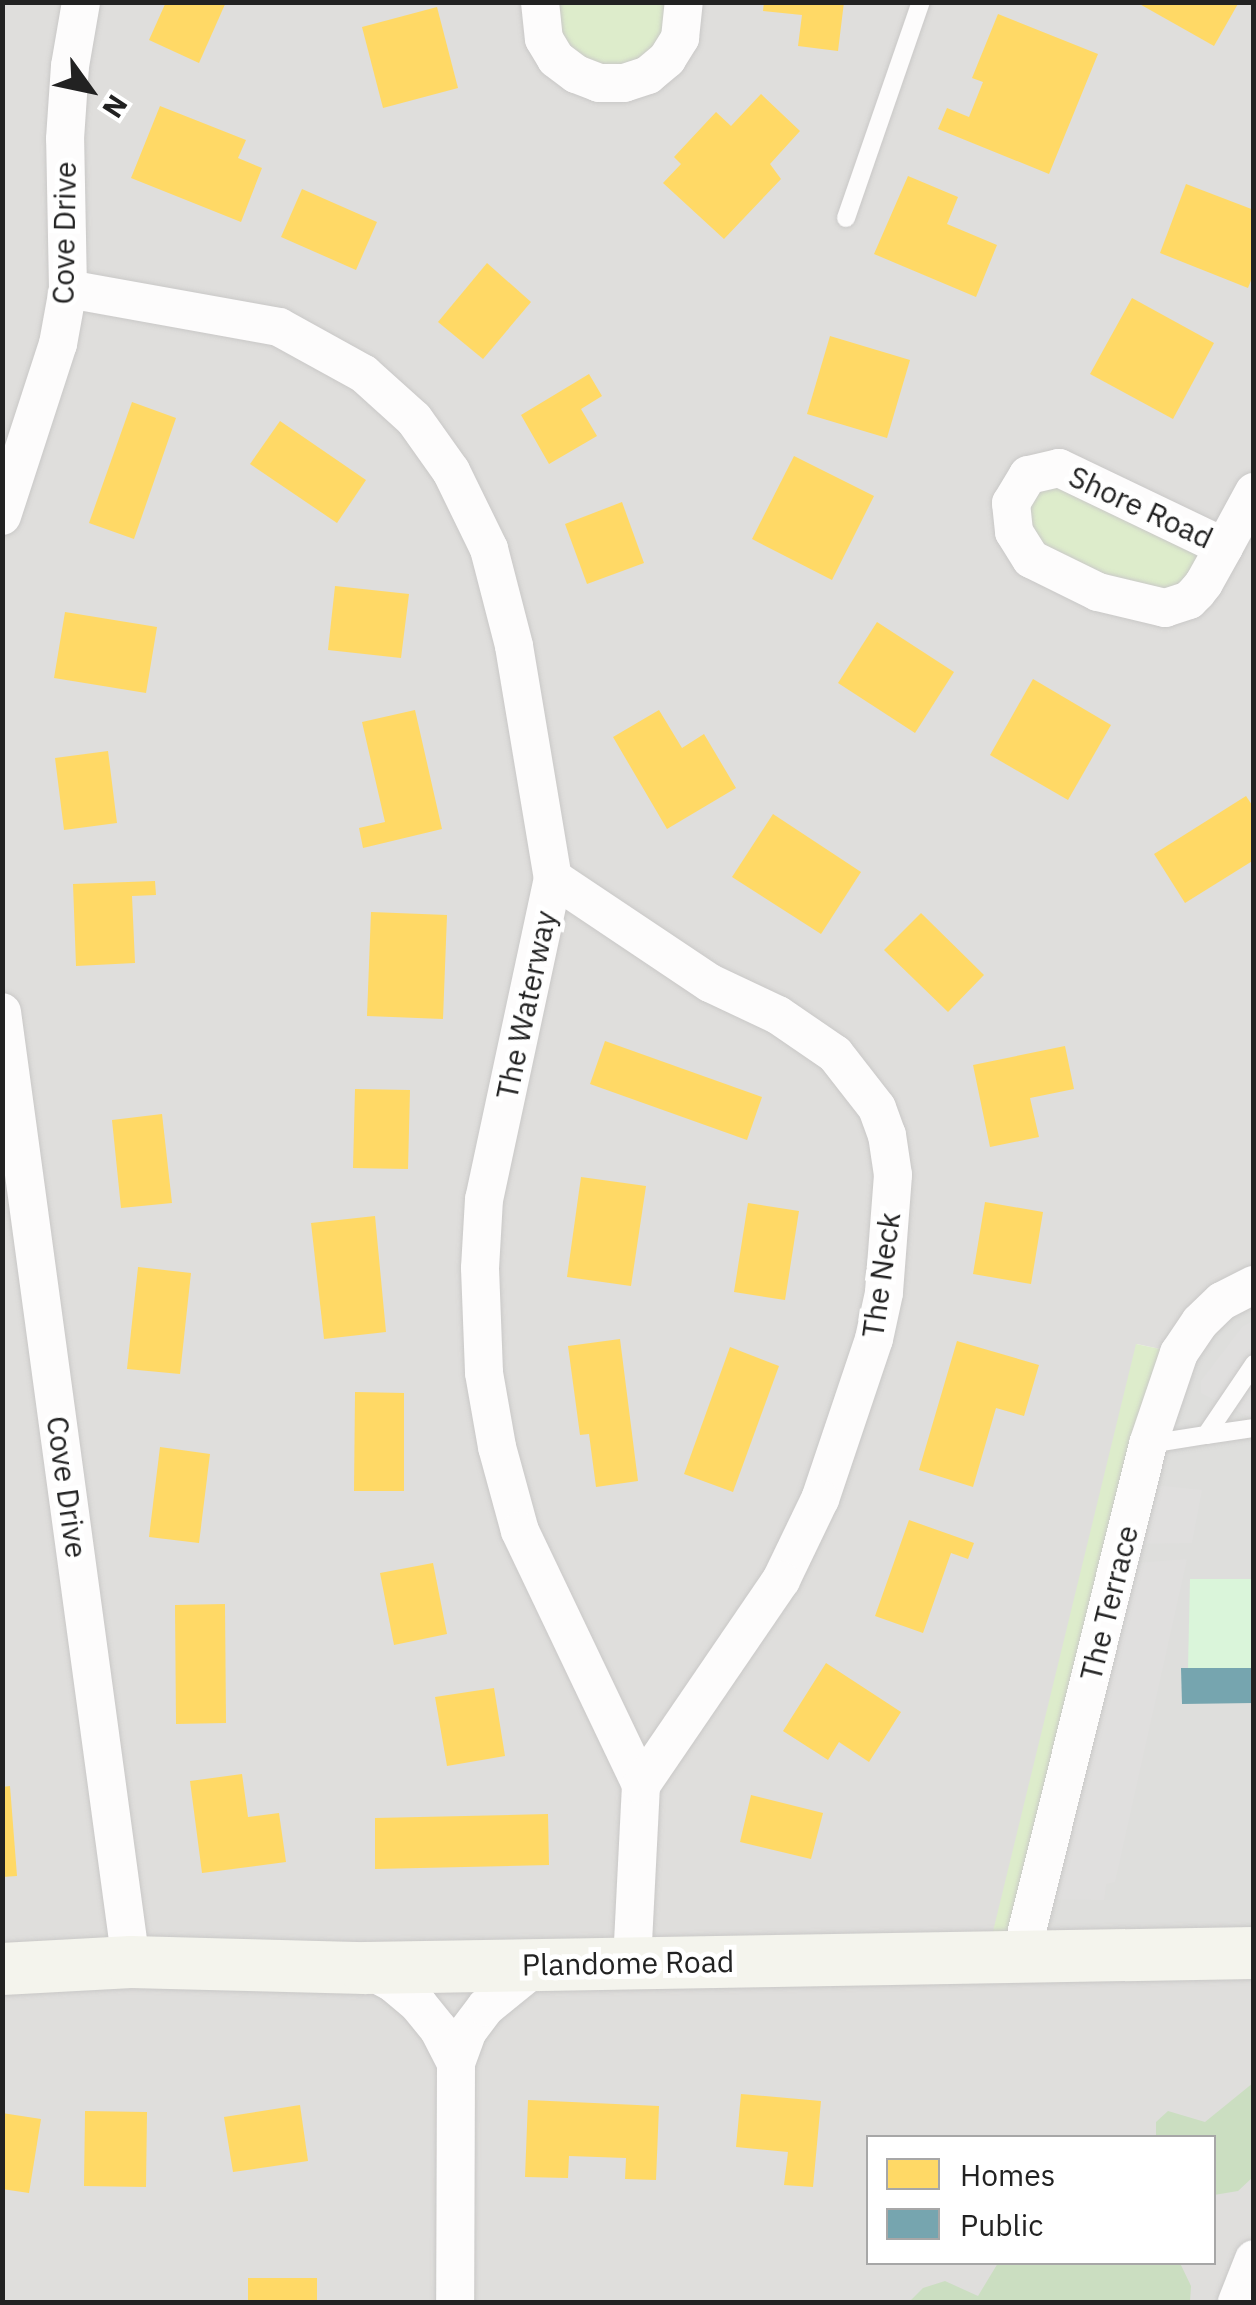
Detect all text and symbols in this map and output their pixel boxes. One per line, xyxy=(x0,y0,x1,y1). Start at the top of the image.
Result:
north arrow xyxy=(40,40,140,140)
text: N xyxy=(95,88,137,125)
street label: Cove Drive xyxy=(45,161,83,305)
street label: Shore Road xyxy=(1063,458,1219,556)
street label: The Waterway xyxy=(488,907,564,1103)
street label: The Neck xyxy=(854,1210,908,1340)
street label: Cove Drive xyxy=(39,1414,95,1560)
street label: The Terrace xyxy=(1072,1522,1146,1684)
street label: Plandome Road xyxy=(522,1943,734,1983)
legend xyxy=(866,2135,1216,2265)
text: Homes xyxy=(960,2155,1055,2194)
text: Public xyxy=(960,2205,1043,2244)

